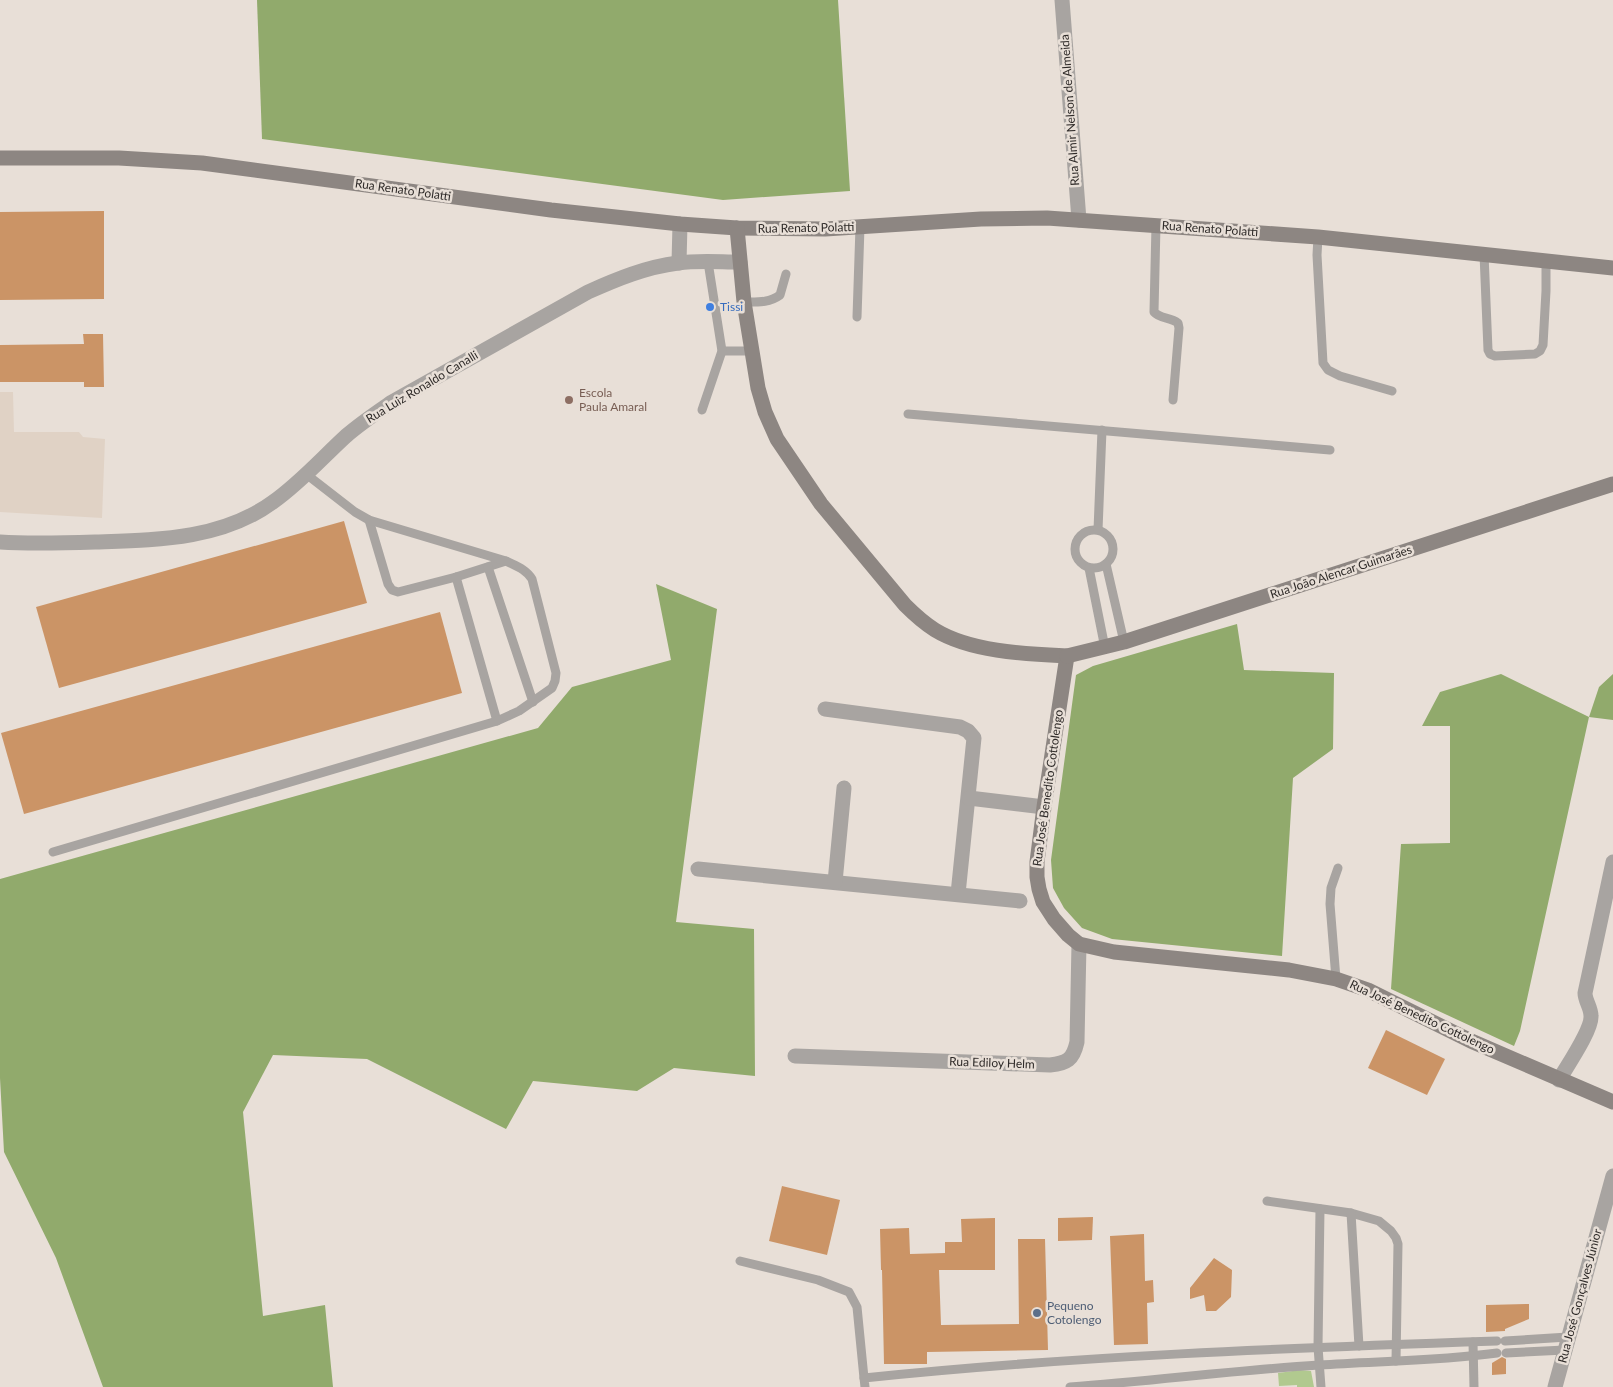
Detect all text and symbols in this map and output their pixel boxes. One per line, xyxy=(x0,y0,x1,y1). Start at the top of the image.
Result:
street label: Rua Almir Nelson de Almeida xyxy=(1057,34,1082,186)
street label: Rua Renato Polatti xyxy=(354,175,452,204)
street label: Rua Renato Polatti xyxy=(1161,218,1259,239)
street label: Rua Renato Polatti xyxy=(757,219,855,236)
place label: Tissi xyxy=(720,299,743,314)
marker: Tissi xyxy=(704,301,716,313)
street label: Rua Luiz Ronaldo Canalli xyxy=(363,347,481,426)
place label: Escola Paula Amaral xyxy=(579,385,647,414)
marker: Escola Paula Amaral xyxy=(563,394,575,406)
street label: Rua João Alencar Guimarães xyxy=(1268,541,1414,602)
street label: Rua José Benedito Cottolengo xyxy=(1029,708,1066,867)
street label: Rua José Benedito Cottolengo xyxy=(1347,976,1497,1057)
street label: Rua Ediloy Helm xyxy=(949,1054,1035,1071)
street label: Rua José Gonçalves Júnior xyxy=(1554,1227,1605,1365)
place label: Pequeno Cotolengo xyxy=(1047,1298,1102,1327)
marker: Pequeno Cotolengo xyxy=(1031,1307,1043,1319)

